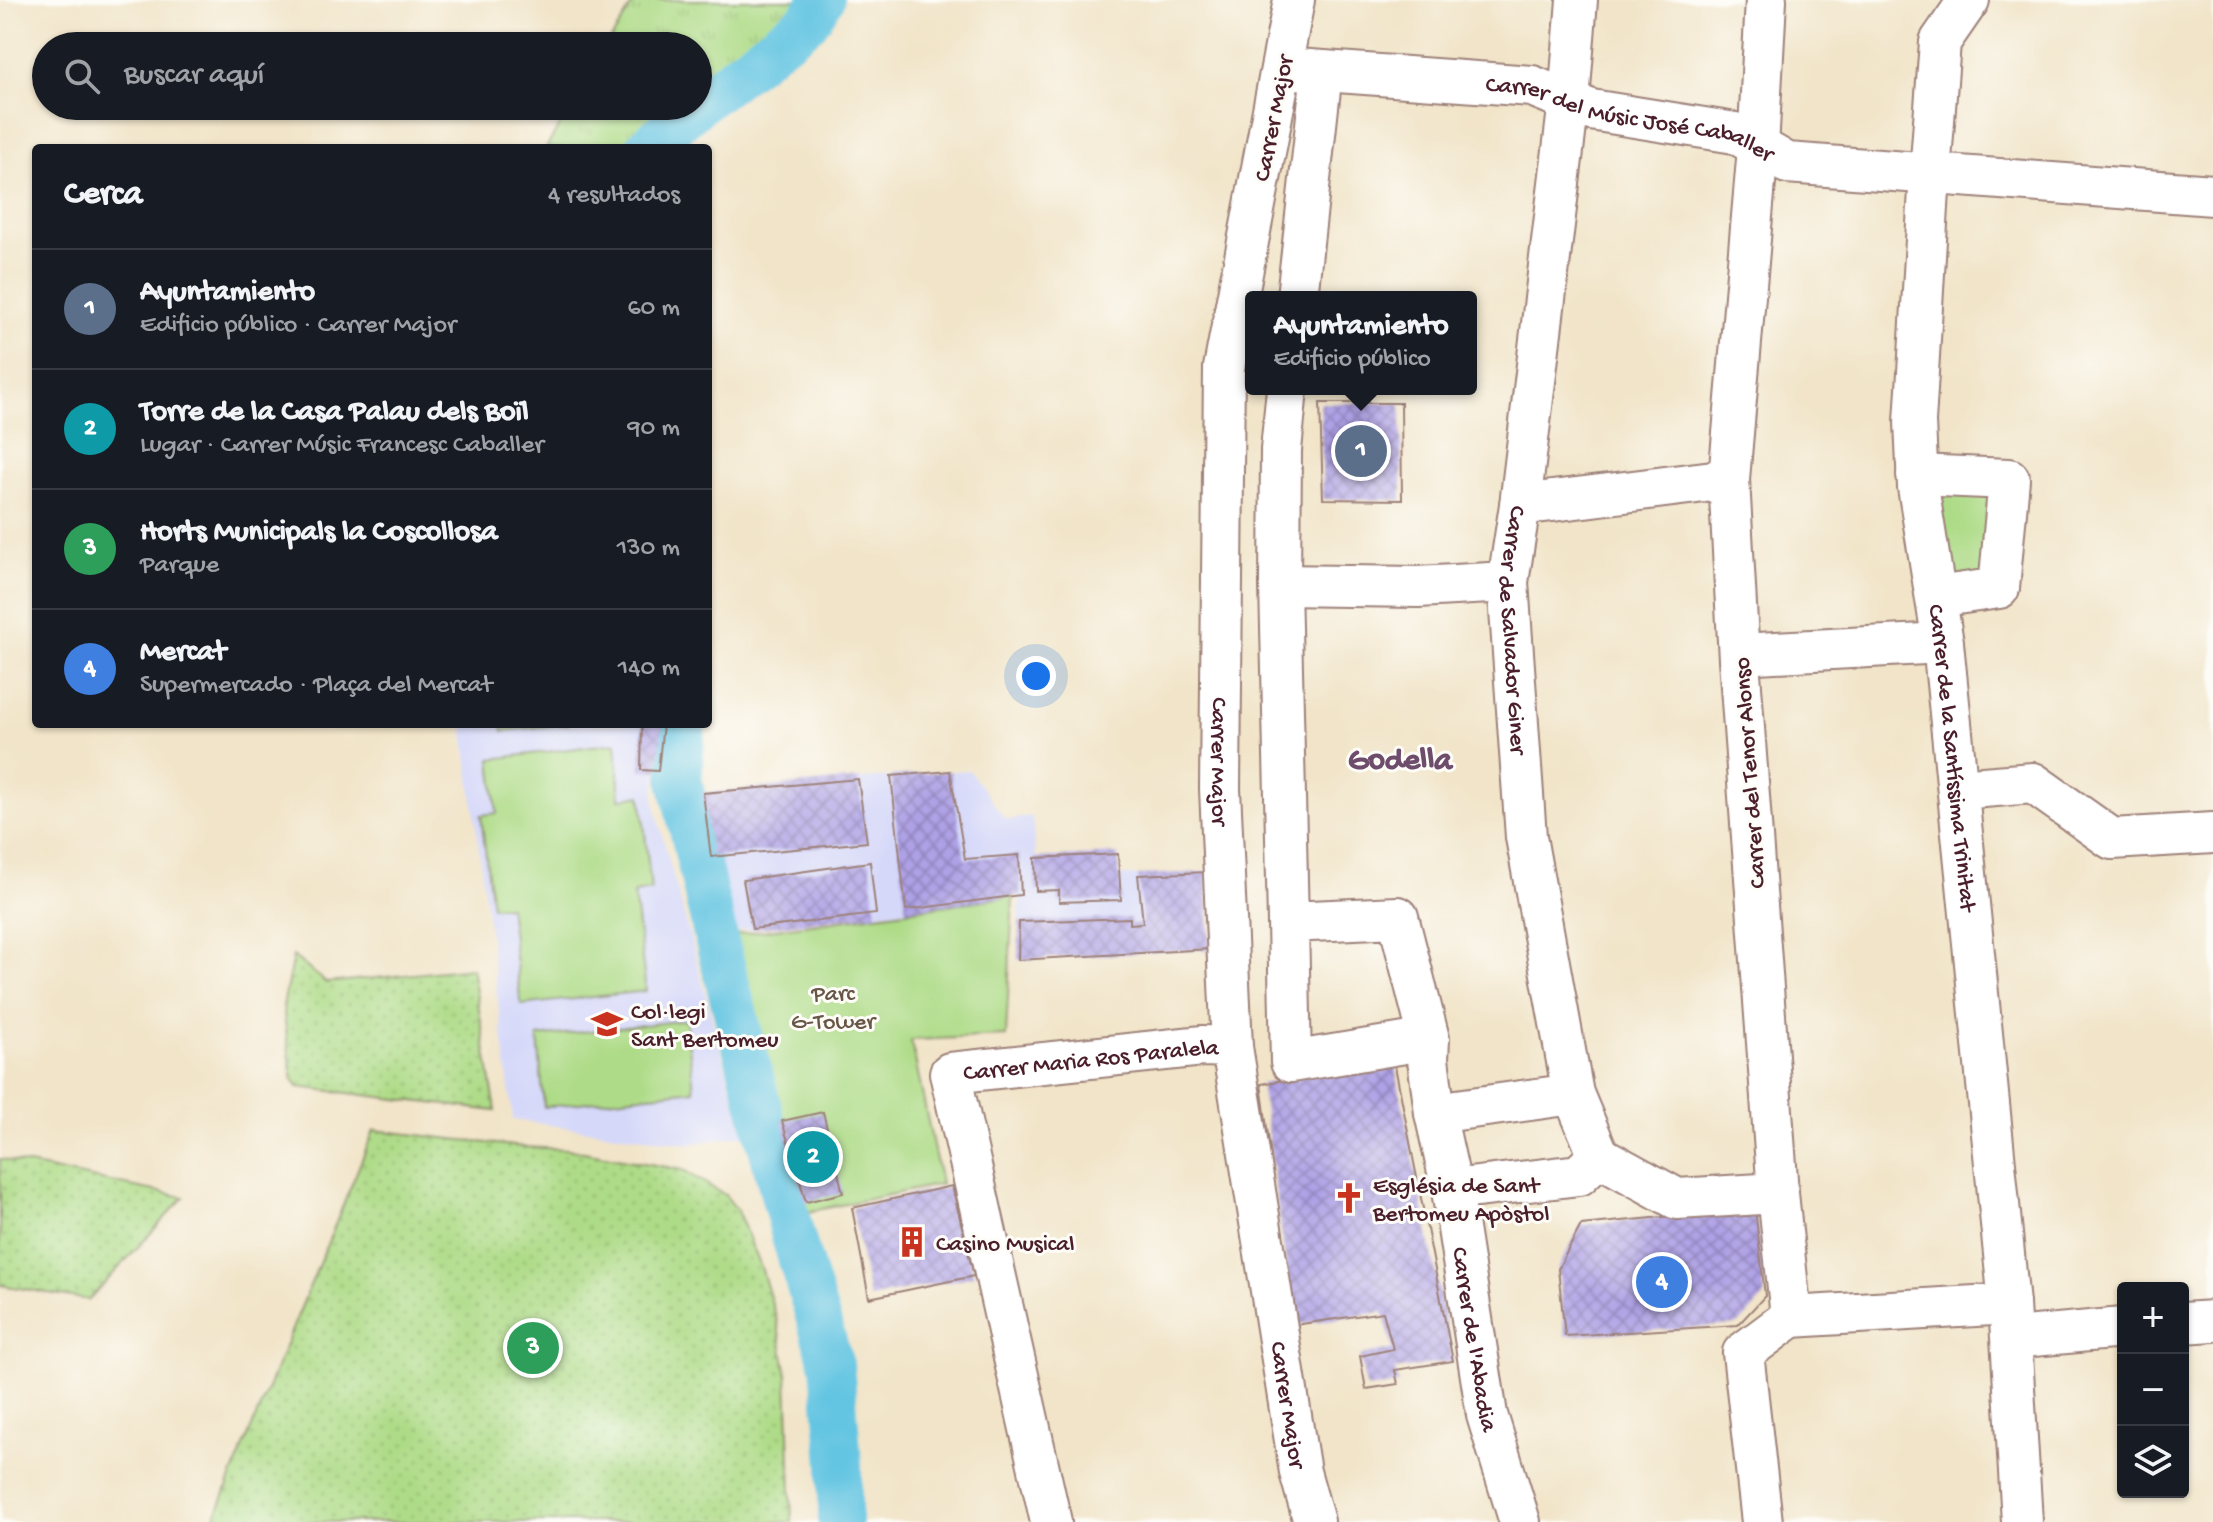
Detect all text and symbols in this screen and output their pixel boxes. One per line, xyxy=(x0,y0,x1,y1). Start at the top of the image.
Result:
search box xyxy=(32,32,712,120)
street label: Carrer Major xyxy=(1249,51,1302,184)
icon: search xyxy=(60,54,104,98)
text: Buscar aquí xyxy=(124,59,264,94)
street label: Carrer del Músic José Caballer xyxy=(1485,72,1780,172)
text: Cerca xyxy=(64,176,142,216)
text: 4 resultados xyxy=(548,181,680,212)
text: Ayuntamiento xyxy=(140,276,315,311)
popup xyxy=(1245,291,1477,395)
text: 1 xyxy=(85,294,95,325)
text: 60 m xyxy=(627,294,680,325)
text: Ayuntamiento xyxy=(1273,310,1449,345)
text: Edificio público · Carrer Major xyxy=(140,311,456,342)
text: Edificio público xyxy=(1273,345,1431,376)
text: Torre de la Casa Palau dels Boïl xyxy=(140,396,529,431)
text: 2 xyxy=(84,414,96,445)
text: 90 m xyxy=(628,414,680,445)
pin: 1 xyxy=(1335,421,1387,481)
text: Lugar · Carrer Músic Francesc Caballer xyxy=(140,431,544,462)
street label: Carrer de Salvador Giner xyxy=(1490,503,1531,758)
text: Horts Municipals la Coscollosa xyxy=(140,516,498,551)
text: 3 xyxy=(83,534,97,565)
text: 130 m xyxy=(617,534,680,565)
text: Parque xyxy=(140,551,219,582)
street label: Carrer de la Santíssima Trinitat xyxy=(1919,602,1981,915)
text: Mercat xyxy=(140,636,226,671)
text: 4 xyxy=(84,654,96,685)
text: 140 m xyxy=(618,654,680,685)
your location xyxy=(1016,656,1056,696)
street label: Carrer del Tenor Alonso xyxy=(1729,656,1774,889)
text: Supermercado · Plaça del Mercat xyxy=(140,671,492,702)
street label: Carrer Major xyxy=(1202,697,1233,829)
district label: Godella xyxy=(1348,743,1454,781)
park label: Parc G-Tower xyxy=(791,981,877,1038)
place label: Col·legi Sant Bertomeu xyxy=(631,999,778,1056)
school or university icon: Col·legi Sant Bertomeu xyxy=(590,1007,624,1041)
street label: Carrer Maria Ros Paralela xyxy=(962,1035,1220,1089)
pin: 2 xyxy=(787,1127,839,1187)
place label: Església de Sant Bertomeu Apòstol xyxy=(1372,1173,1550,1230)
church icon: Església de Sant Bertomeu Apòstol xyxy=(1332,1181,1366,1215)
building icon: Casino Musical xyxy=(895,1225,929,1259)
place label: Casino Musical xyxy=(936,1231,1075,1260)
street label: Carrer de l'Abadia xyxy=(1443,1245,1502,1436)
pin: 4 xyxy=(1636,1252,1688,1312)
map controls xyxy=(2117,1282,2189,1498)
button: + xyxy=(2117,1282,2189,1354)
pin: 3 xyxy=(507,1318,559,1378)
street label: Carrer Major xyxy=(1261,1340,1311,1473)
button: − xyxy=(2117,1354,2189,1426)
button: layers xyxy=(2117,1426,2189,1498)

